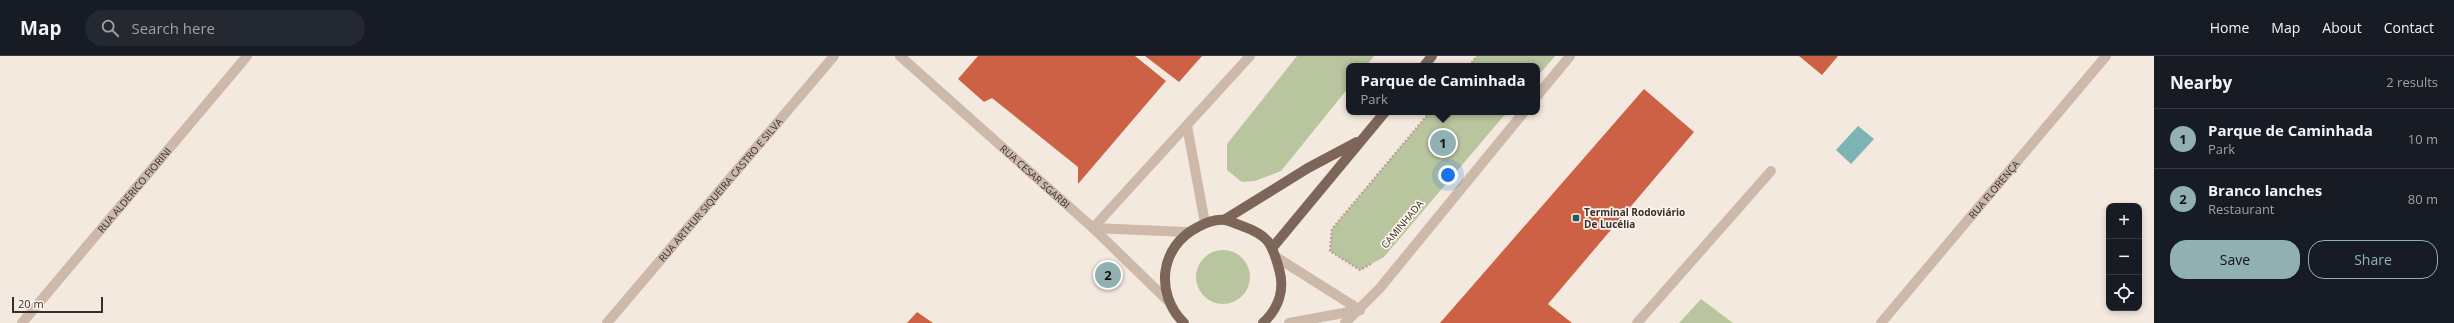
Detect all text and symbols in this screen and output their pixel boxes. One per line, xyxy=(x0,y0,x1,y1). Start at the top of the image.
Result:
search box xyxy=(85,10,365,46)
text: Map xyxy=(20,15,61,41)
icon: search xyxy=(99,17,121,39)
text: Search here xyxy=(131,18,215,38)
text: Home xyxy=(2210,18,2249,37)
text: Map xyxy=(2271,18,2300,37)
text: About xyxy=(2322,18,2362,37)
text: Contact xyxy=(2384,18,2434,37)
popup xyxy=(1346,63,1540,115)
text: Parque de Caminhada xyxy=(1361,70,1525,90)
text: Nearby xyxy=(2170,71,2232,94)
text: 2 results xyxy=(2386,73,2438,91)
text: Park xyxy=(1361,90,1388,108)
street label: RUA ARTHUR SIQUEIRA CASTRO E SILVA xyxy=(655,114,786,265)
text: Parque de Caminhada xyxy=(2208,120,2373,140)
pin: 1 xyxy=(1430,128,1456,158)
text: 1 xyxy=(2179,130,2187,148)
text: 10 m xyxy=(2408,130,2438,148)
text: Park xyxy=(2208,140,2235,158)
street label: RUA CESAR SGARBI xyxy=(997,141,1073,211)
street label: RUA ALDERICO FIORINI xyxy=(94,144,174,236)
street label: RUA FLORENÇA xyxy=(1965,156,2023,221)
your location xyxy=(1438,165,1458,185)
text: Branco lanches xyxy=(2208,180,2322,200)
text: 2 xyxy=(2179,190,2187,208)
text: 80 m xyxy=(2408,190,2438,208)
street label: CAMINHADA xyxy=(1378,196,1427,251)
text: Restaurant xyxy=(2208,200,2275,218)
map controls xyxy=(2106,203,2142,311)
button: + xyxy=(2106,203,2142,239)
place label: Terminal Rodoviário De Lucélia xyxy=(1584,205,1685,231)
marker: Terminal Rodoviário De Lucélia xyxy=(1571,213,1581,223)
button: − xyxy=(2106,239,2142,275)
button: Save xyxy=(2170,240,2300,279)
button: Share xyxy=(2308,240,2438,279)
pin: 2 xyxy=(1095,260,1121,290)
button: locate xyxy=(2106,275,2142,311)
scale bar xyxy=(12,295,103,314)
text: 20 m xyxy=(18,296,44,311)

